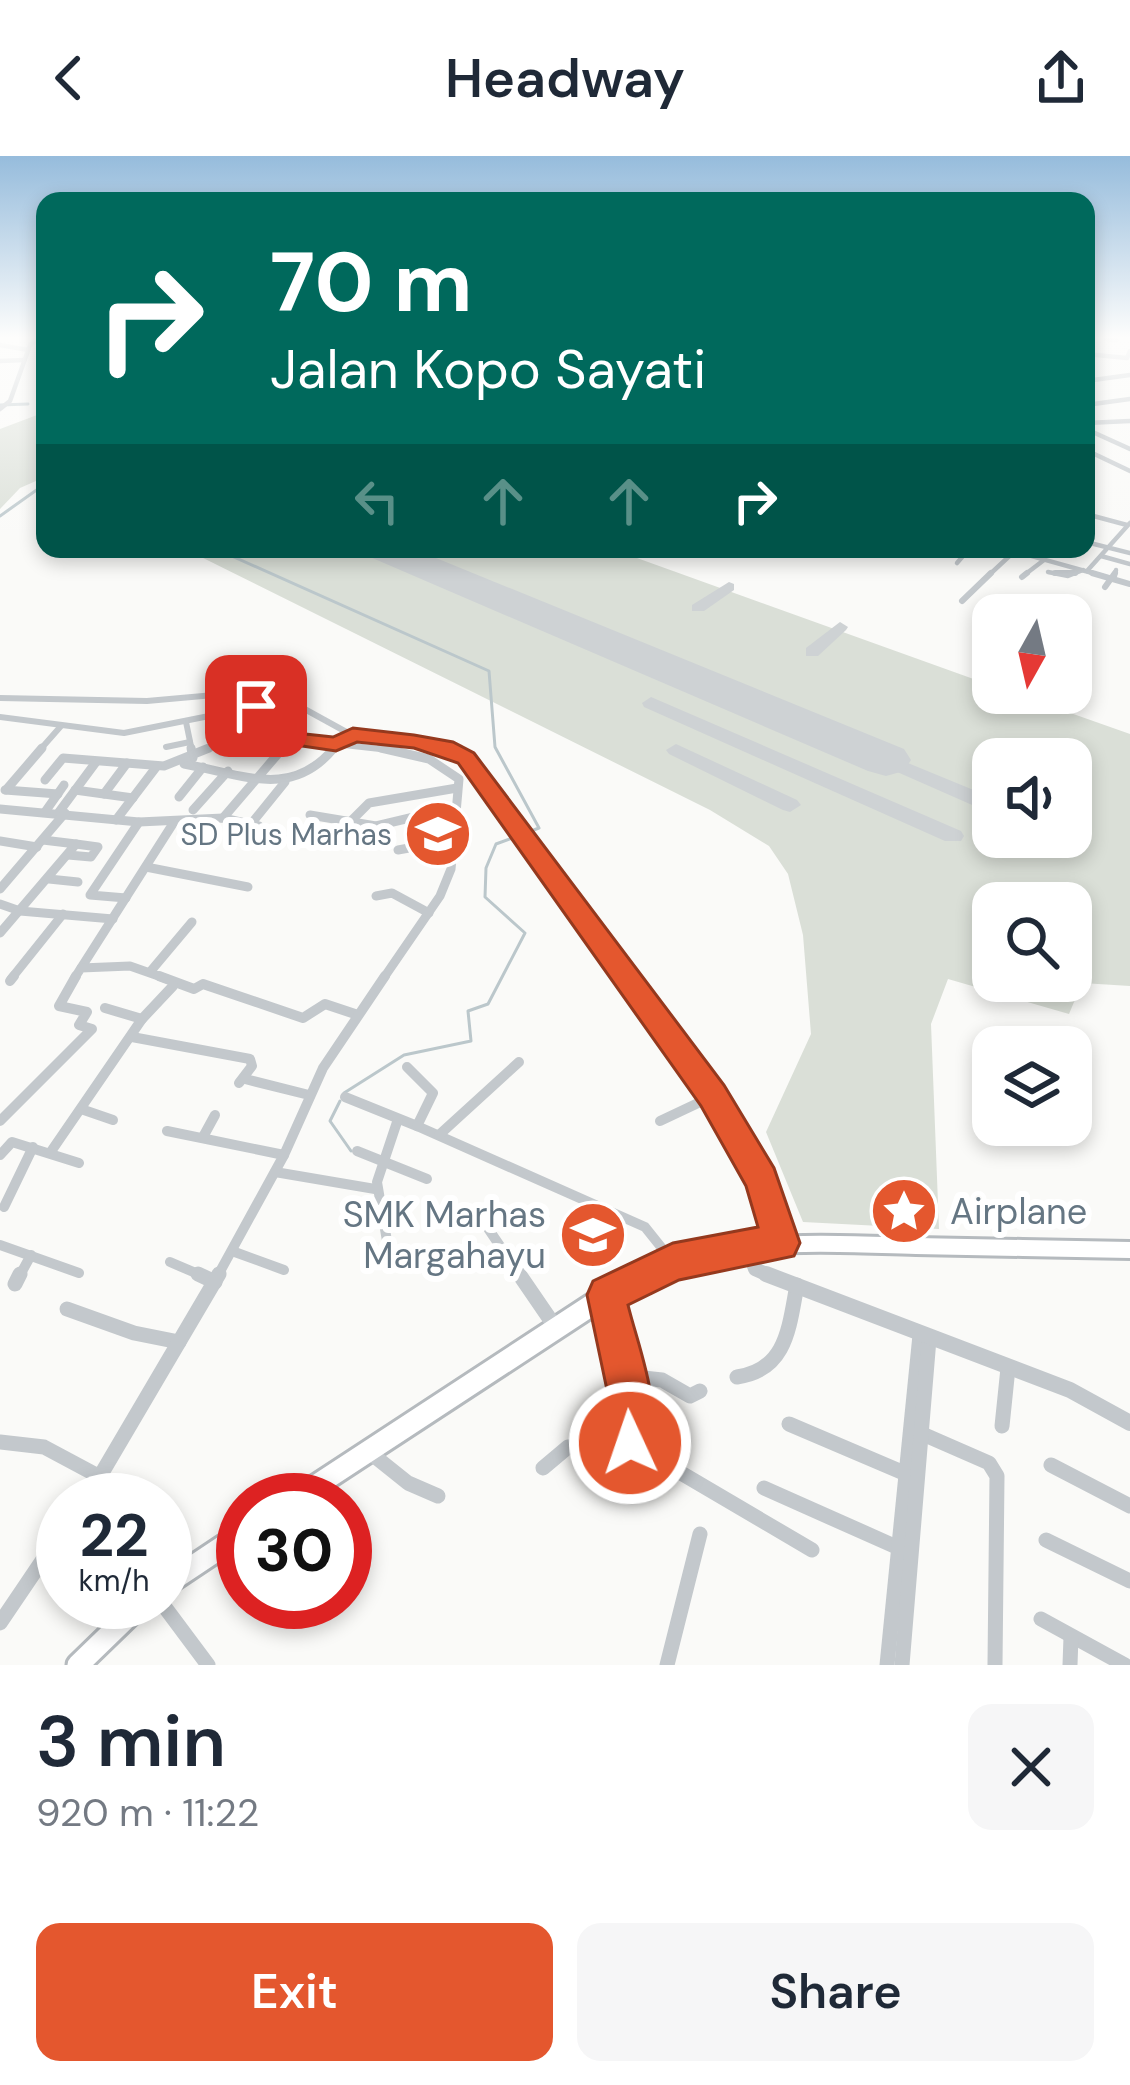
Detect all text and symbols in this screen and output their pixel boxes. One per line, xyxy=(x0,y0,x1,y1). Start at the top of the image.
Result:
text: Headway xyxy=(445,43,685,114)
icon: back xyxy=(36,45,102,111)
icon: share xyxy=(1028,45,1094,111)
text: 70 m xyxy=(270,228,473,337)
icon: right xyxy=(72,240,228,396)
text: Jalan Kopo Sayati xyxy=(270,334,706,405)
icon: left xyxy=(344,468,410,534)
icon: ahead xyxy=(470,468,536,534)
icon: ahead xyxy=(596,468,662,534)
icon: right xyxy=(722,468,788,534)
north arrow xyxy=(972,594,1092,714)
map controls xyxy=(972,594,1092,1146)
pin xyxy=(205,655,307,757)
icon: arrive xyxy=(223,673,289,739)
button: sound xyxy=(972,738,1092,858)
school or university icon: SD Plus Marhas xyxy=(403,799,473,869)
place label: SD Plus Marhas xyxy=(180,815,392,854)
button: search xyxy=(972,882,1092,1002)
button: layers xyxy=(972,1026,1092,1146)
place icon: Airplane xyxy=(869,1176,939,1246)
place label: Airplane xyxy=(950,1188,1087,1235)
place label: SMK Marhas Margahayu xyxy=(343,1191,546,1279)
school or university icon: SMK Marhas Margahayu xyxy=(558,1200,628,1270)
position arrow xyxy=(567,1380,693,1506)
speed limit sign: 30 xyxy=(216,1473,372,1629)
text: 22 xyxy=(79,1496,149,1575)
text: km/h xyxy=(79,1561,149,1600)
text: 3 min xyxy=(36,1695,226,1788)
button: close xyxy=(968,1704,1094,1830)
text: 920 m · 11:22 xyxy=(36,1787,259,1838)
button: Exit xyxy=(36,1923,553,2061)
button: Share xyxy=(577,1923,1094,2061)

